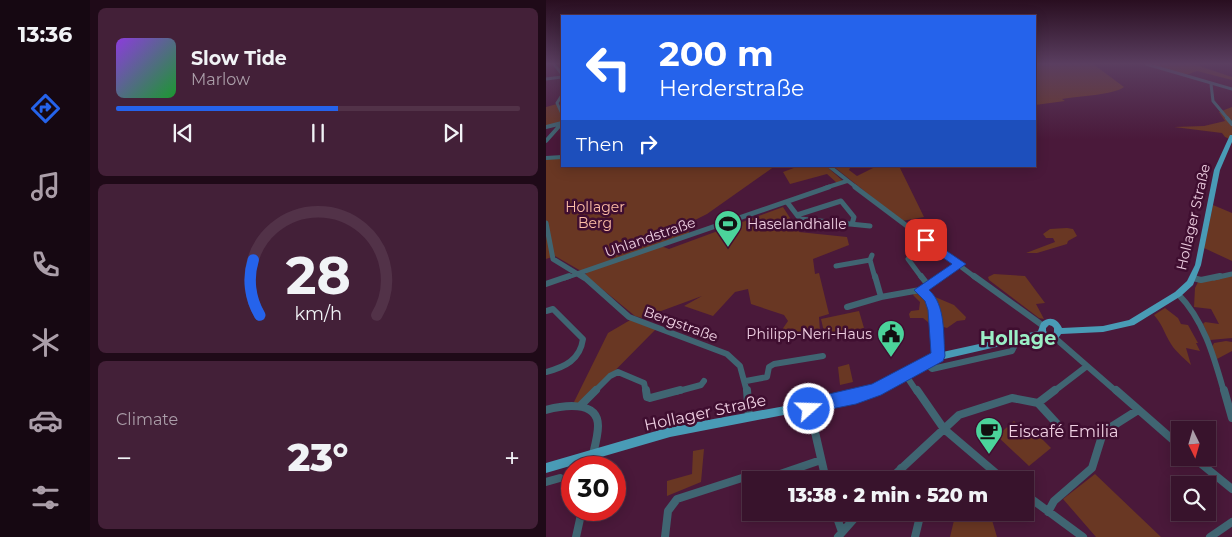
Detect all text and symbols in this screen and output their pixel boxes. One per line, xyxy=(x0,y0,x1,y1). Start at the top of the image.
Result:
text: 13:36 xyxy=(18,21,72,48)
text: 200 m xyxy=(659,32,774,75)
icon: left xyxy=(576,35,641,100)
text: Slow Tide xyxy=(191,47,287,70)
text: Marlow xyxy=(191,70,250,89)
text: Herderstraße xyxy=(659,75,804,102)
icon: directions xyxy=(28,91,63,126)
icon: previous xyxy=(169,119,197,147)
icon: pause xyxy=(304,119,332,147)
icon: next xyxy=(439,119,467,147)
icon: right xyxy=(634,130,662,158)
text: Then xyxy=(576,133,624,156)
street label: Hollager Straße xyxy=(1172,162,1214,272)
icon: music xyxy=(28,169,63,204)
park label: Hollager Berg xyxy=(565,198,625,232)
sports icon: Haselandhalle xyxy=(713,209,743,248)
street label: Uhlandstraße xyxy=(602,213,698,261)
place label: Haselandhalle xyxy=(747,215,847,233)
pin xyxy=(905,219,947,261)
icon: arrive xyxy=(912,226,940,254)
text: 28 xyxy=(285,244,351,307)
icon: phone xyxy=(28,247,63,282)
street label: Bergstraße xyxy=(641,302,721,346)
text: km/h xyxy=(294,303,342,324)
public building icon: Philipp-Neri-Haus xyxy=(876,319,906,358)
icon: climate xyxy=(28,325,63,360)
place label: Philipp-Neri-Haus xyxy=(746,325,872,343)
district label: Hollage xyxy=(980,327,1056,350)
position arrow xyxy=(782,382,834,434)
street label: Hollager Straße xyxy=(642,390,768,435)
icon: car xyxy=(28,403,63,438)
text: Climate xyxy=(116,410,178,429)
cafe icon: Eiscafé Emilia xyxy=(974,416,1004,455)
north arrow xyxy=(1171,421,1216,466)
map controls xyxy=(1171,421,1216,521)
place label: Eiscafé Emilia xyxy=(1008,422,1118,441)
text: 23° xyxy=(288,434,348,481)
text: − xyxy=(116,441,132,475)
text: + xyxy=(504,441,520,475)
speed limit sign: 30 xyxy=(561,456,626,521)
button: search xyxy=(1171,476,1216,521)
icon: filters xyxy=(28,480,63,515)
text: 13:38 · 2 min · 520 m xyxy=(788,484,988,507)

